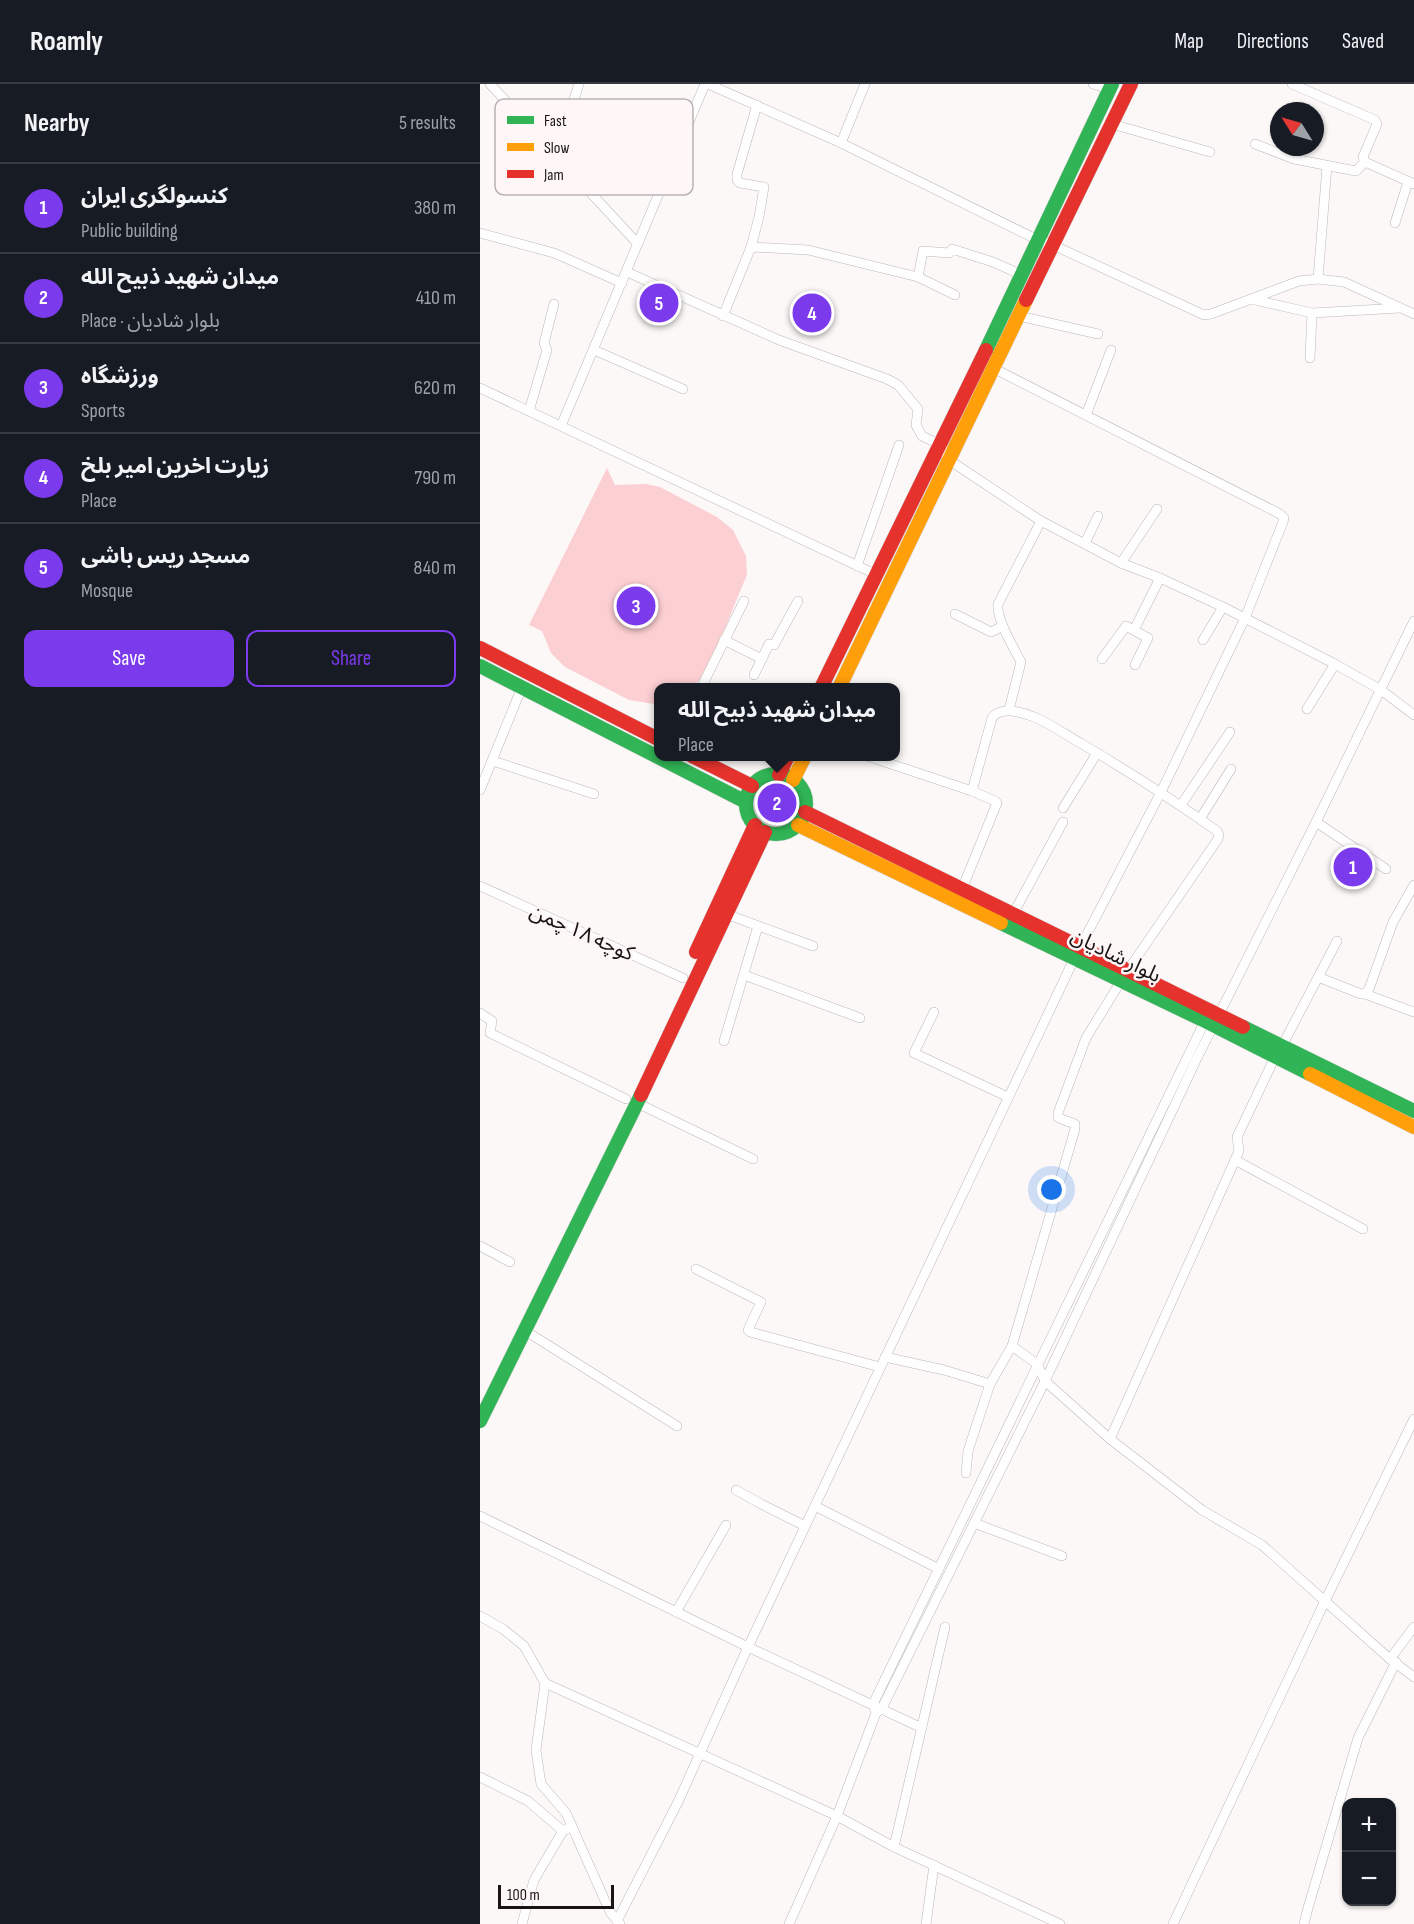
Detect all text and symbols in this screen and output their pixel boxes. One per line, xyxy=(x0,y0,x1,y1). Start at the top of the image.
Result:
text: Roamly xyxy=(30,25,103,58)
text: Map xyxy=(1174,29,1204,54)
text: Directions xyxy=(1237,29,1309,54)
text: Saved xyxy=(1342,29,1384,54)
legend xyxy=(495,99,693,195)
north arrow xyxy=(1270,102,1324,156)
text: Nearby xyxy=(24,108,90,139)
text: 5 results xyxy=(399,111,456,135)
text: Fast xyxy=(544,112,567,131)
text: Slow xyxy=(544,139,569,158)
text: Jam xyxy=(543,166,564,185)
text: کنسولگری ایران xyxy=(81,183,228,210)
text: 1 xyxy=(40,196,47,220)
text: 380 m xyxy=(414,196,456,220)
text: Public building xyxy=(81,219,178,243)
text: میدان شهید ذبیح الله xyxy=(81,264,279,291)
pin: 5 xyxy=(640,280,678,326)
text: 2 xyxy=(39,286,48,310)
text: 410 m xyxy=(416,286,456,310)
pin: 4 xyxy=(792,290,832,336)
text: Place · بلوار شادیان xyxy=(81,309,220,333)
text: ورزشگاه xyxy=(81,363,159,390)
text: 3 xyxy=(39,376,48,400)
text: 620 m xyxy=(414,376,456,400)
text: Sports xyxy=(81,399,125,423)
text: زیارت اخرین امیر بلخ xyxy=(81,453,269,480)
text: 4 xyxy=(39,466,48,490)
text: 790 m xyxy=(414,466,456,490)
text: Place xyxy=(81,489,117,513)
text: مسجد ریس باشی xyxy=(81,543,250,570)
text: 5 xyxy=(39,556,48,580)
text: 840 m xyxy=(414,556,456,580)
text: Mosque xyxy=(81,579,133,603)
pin: 3 xyxy=(616,584,656,628)
button: Save xyxy=(24,630,234,687)
button: Share xyxy=(246,630,456,687)
popup xyxy=(654,683,900,761)
text: میدان شهید ذبیح الله xyxy=(678,697,876,724)
text: Place xyxy=(678,733,714,757)
pin: 2 xyxy=(758,780,796,826)
pin: 1 xyxy=(1334,844,1372,890)
street label: كوچه ١٨ چمن xyxy=(526,898,638,967)
street label: بلوار شادیان xyxy=(1067,923,1165,988)
your location xyxy=(1037,1175,1066,1204)
map controls xyxy=(1342,1798,1396,1906)
button: + xyxy=(1342,1798,1396,1852)
button: − xyxy=(1342,1852,1396,1906)
scale bar xyxy=(498,1882,614,1910)
text: 100 m xyxy=(507,1886,540,1905)

